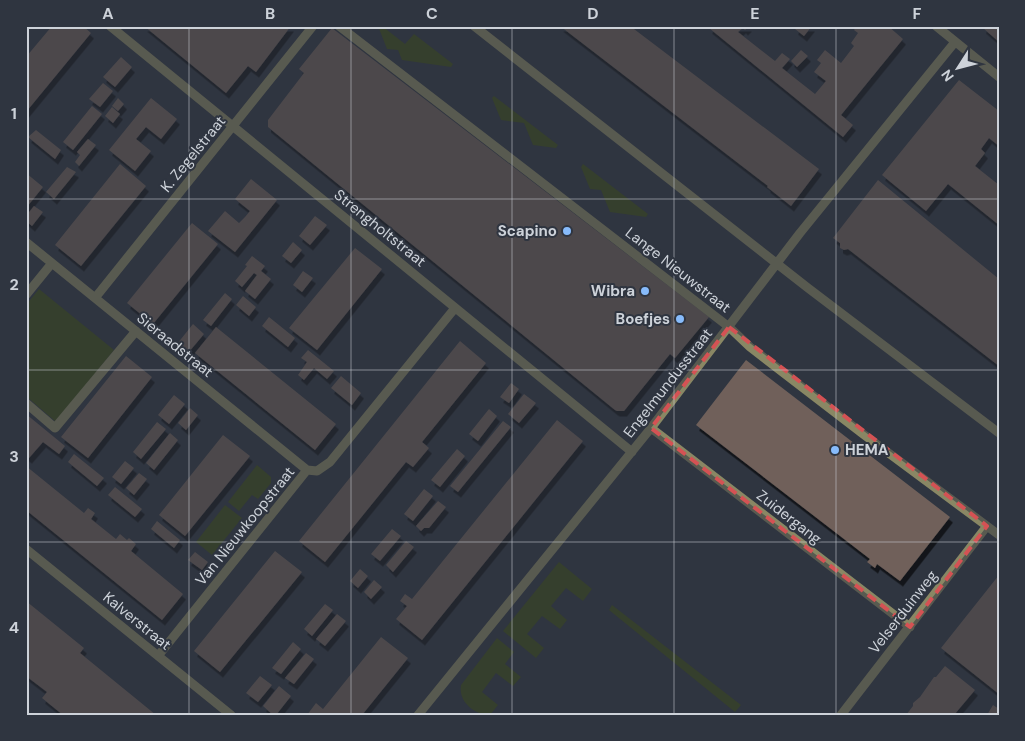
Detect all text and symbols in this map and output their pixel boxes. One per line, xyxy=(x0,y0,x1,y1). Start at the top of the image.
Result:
text: A xyxy=(102,3,114,24)
text: B xyxy=(265,3,275,24)
text: C xyxy=(426,3,438,24)
text: D xyxy=(587,3,599,24)
text: E xyxy=(750,3,760,24)
text: F xyxy=(913,3,922,24)
north arrow xyxy=(932,42,982,92)
text: N xyxy=(937,66,958,85)
text: 1 xyxy=(11,103,17,124)
street label: K. Zegelstraat xyxy=(156,112,230,196)
street label: Strengholtstraat xyxy=(330,185,430,271)
place label: Scapino xyxy=(498,221,557,241)
street label: Lange Nieuwstraat xyxy=(621,223,735,317)
marker: Scapino xyxy=(561,225,573,237)
text: 2 xyxy=(9,274,19,295)
place label: Wibra xyxy=(591,281,635,301)
marker: Wibra xyxy=(639,285,651,297)
street label: Sieraadstraat xyxy=(133,308,217,382)
place label: Boefjes xyxy=(616,309,670,329)
marker: Boefjes xyxy=(674,313,686,325)
street label: Engelmundusstraat xyxy=(619,324,717,442)
place label: HEMA xyxy=(845,440,889,460)
marker: HEMA xyxy=(829,444,841,456)
text: 3 xyxy=(9,446,19,467)
street label: Van Nieuwkoopstraat xyxy=(191,462,299,590)
street label: Zuidergang xyxy=(752,485,826,549)
street label: Velserduinweg xyxy=(864,566,942,658)
street label: Kalverstraat xyxy=(99,587,175,655)
text: 4 xyxy=(9,617,19,638)

